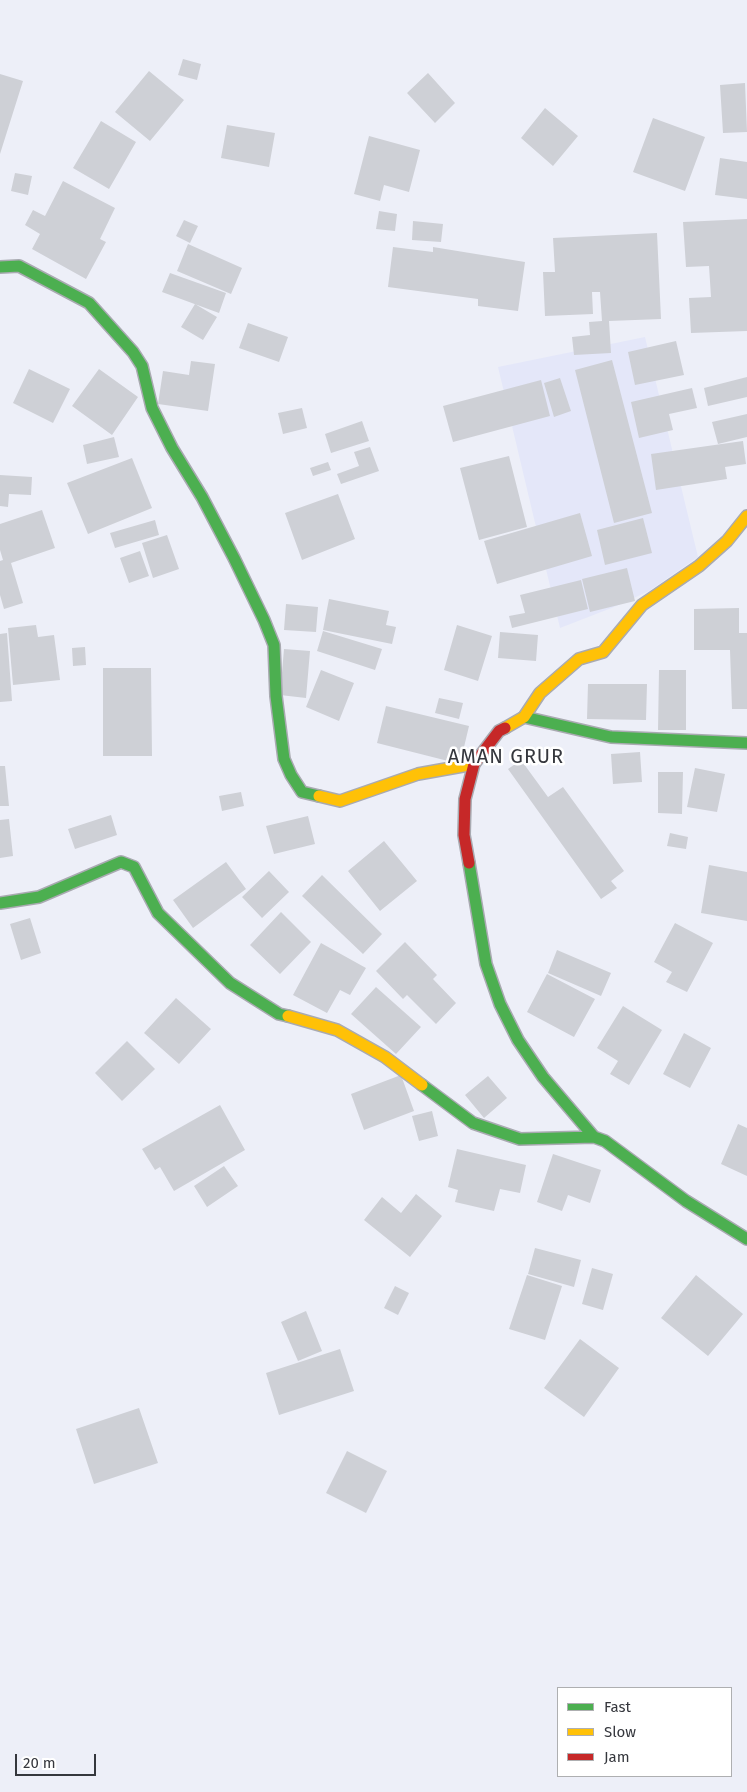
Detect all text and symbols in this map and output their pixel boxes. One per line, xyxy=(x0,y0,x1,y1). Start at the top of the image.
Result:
district label: AMAN GRUR xyxy=(447,745,565,769)
legend xyxy=(557,1687,732,1777)
text: Fast xyxy=(604,1698,631,1716)
text: Slow xyxy=(604,1723,636,1741)
scale bar xyxy=(18,1744,99,1776)
text: Jam xyxy=(604,1748,630,1766)
text: 20 m xyxy=(23,1754,56,1772)

